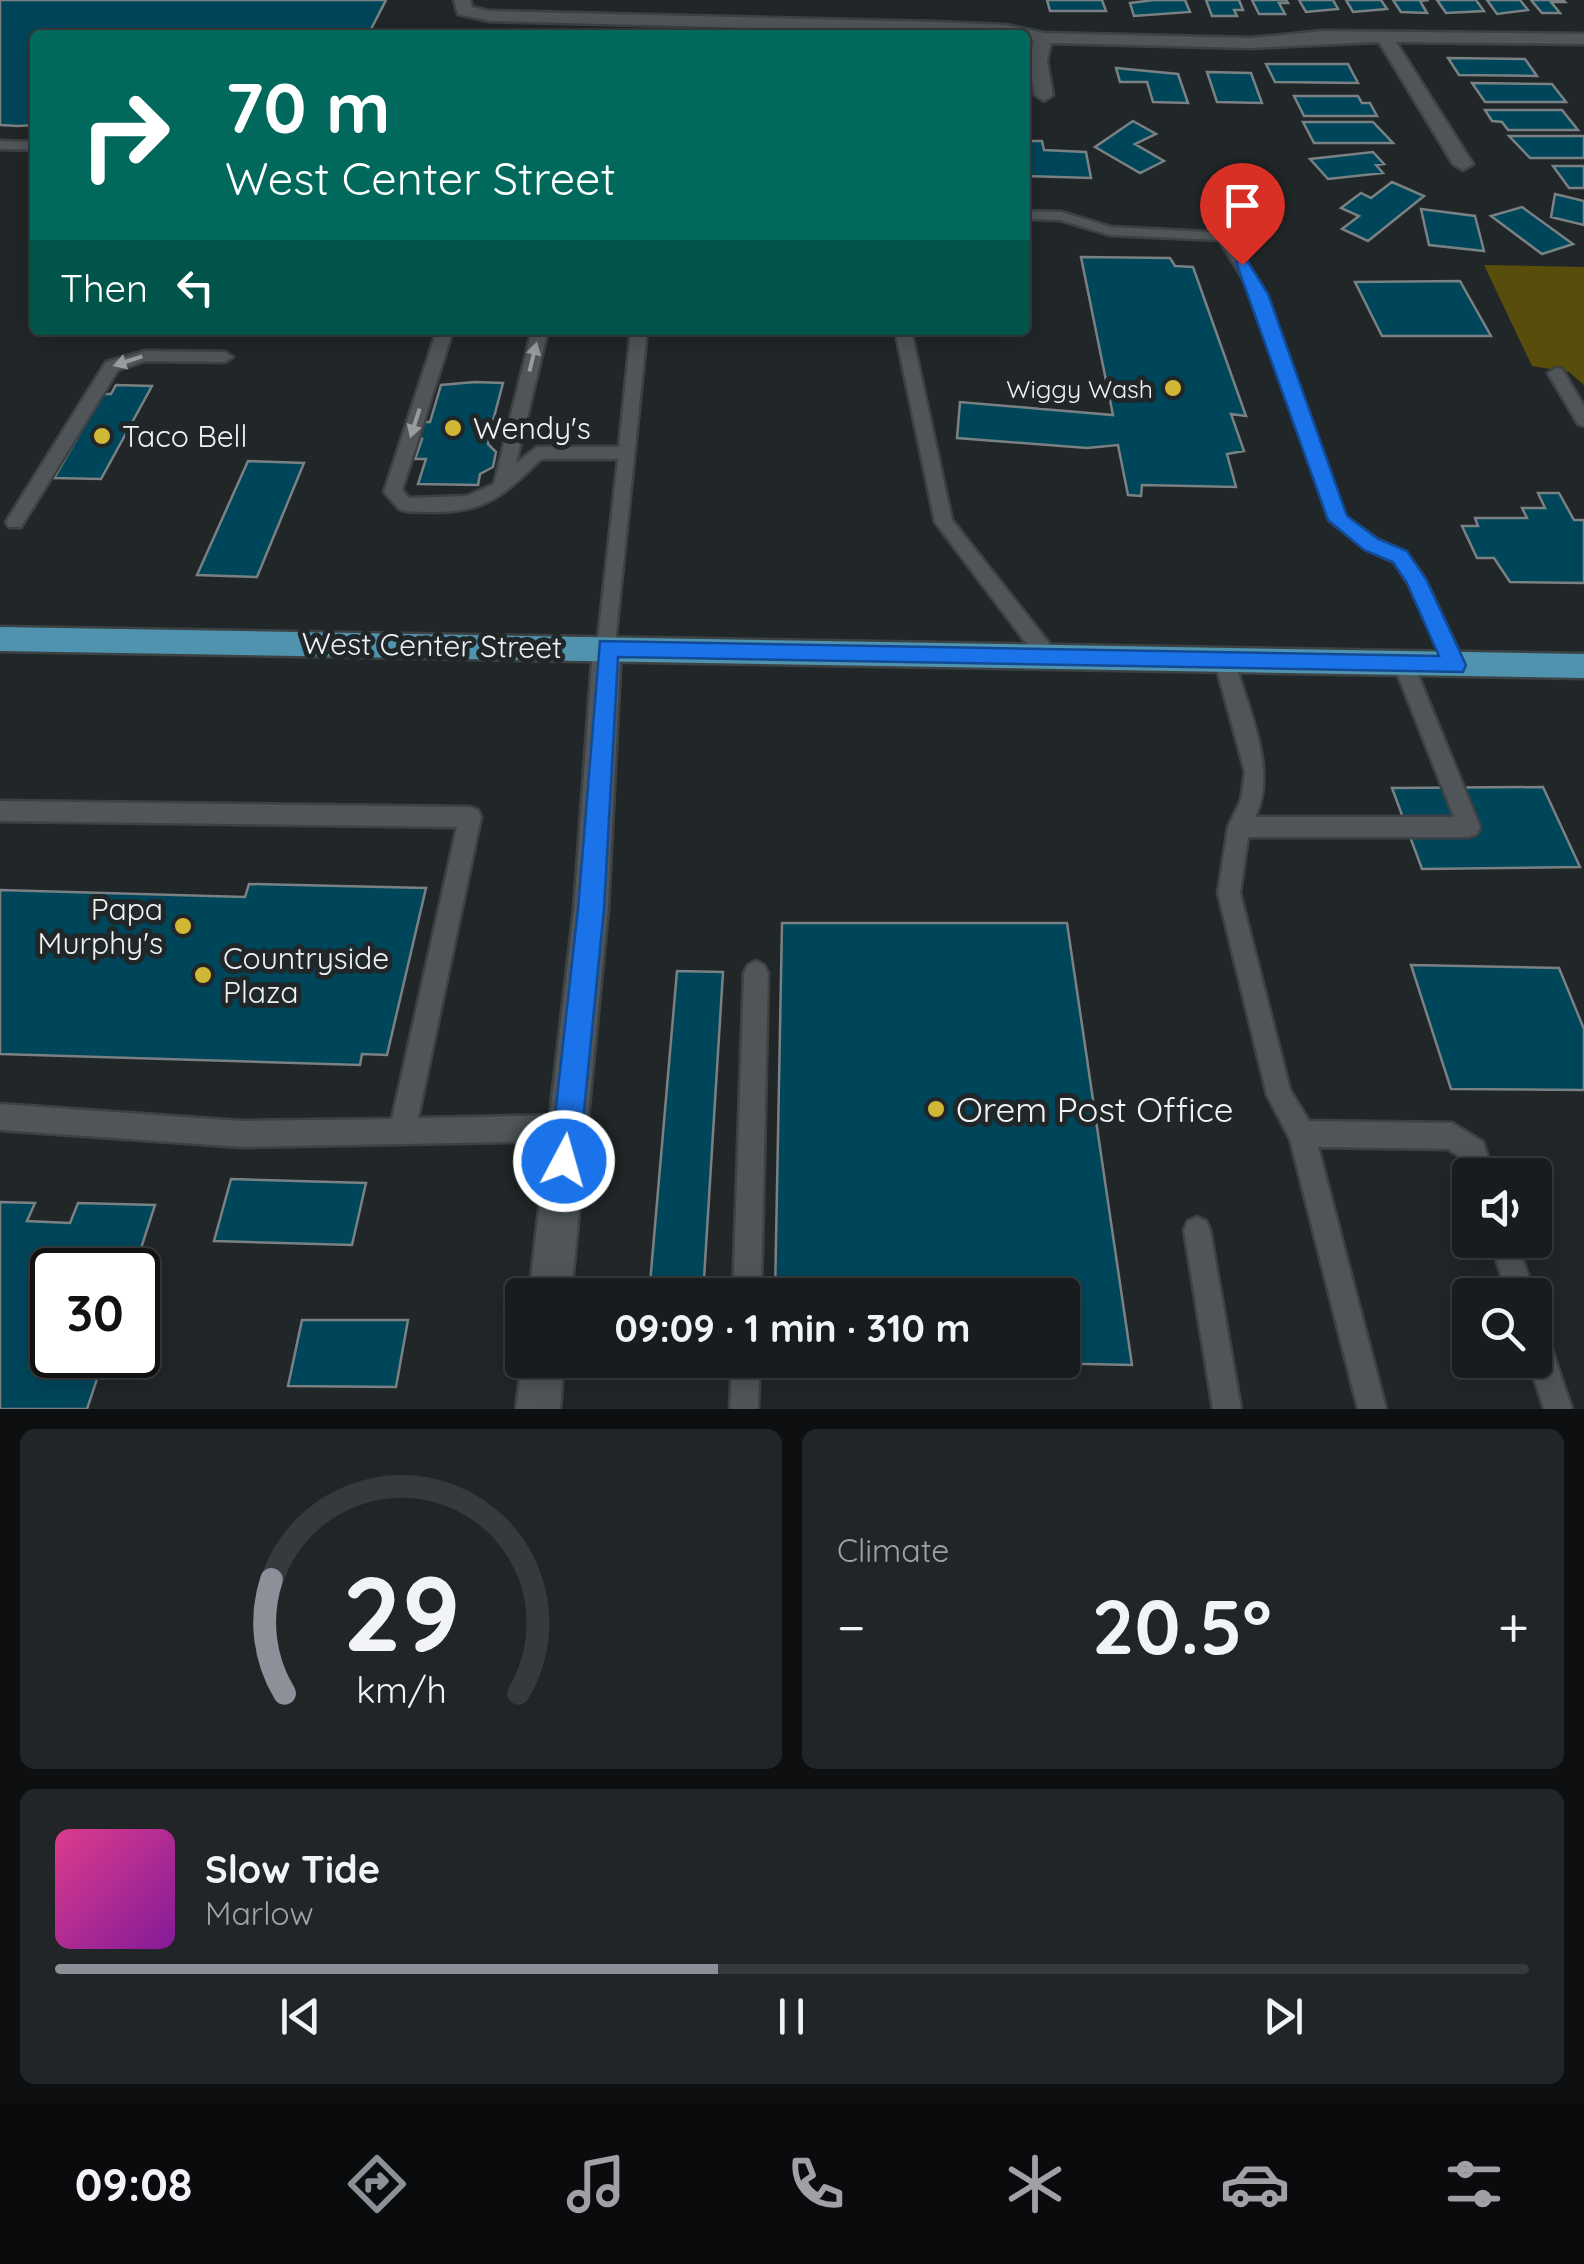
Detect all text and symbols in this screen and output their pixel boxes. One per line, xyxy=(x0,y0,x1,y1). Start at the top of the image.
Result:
text: 70 m xyxy=(225,63,391,151)
icon: right xyxy=(60,70,190,200)
text: West Center Street xyxy=(225,150,616,206)
pin xyxy=(1200,163,1285,266)
icon: arrive xyxy=(1215,178,1270,233)
icon: left xyxy=(168,260,223,315)
text: Then xyxy=(60,264,148,312)
one-way arrow xyxy=(526,341,542,372)
one-way arrow xyxy=(113,355,143,370)
place label: Wiggy Wash xyxy=(1006,373,1153,404)
marker: Wiggy Wash xyxy=(1162,377,1184,399)
one-way arrow xyxy=(407,408,422,439)
place label: Wendy's xyxy=(473,409,591,447)
place label: Taco Bell xyxy=(122,417,247,455)
marker: Wendy's xyxy=(442,417,464,439)
marker: Taco Bell xyxy=(91,425,113,447)
street label: West Center Street xyxy=(301,624,563,666)
place label: Papa Murphy's xyxy=(38,890,163,962)
marker: Papa Murphy's xyxy=(172,915,194,937)
place label: Countryside Plaza xyxy=(223,939,389,1011)
marker: Countryside Plaza xyxy=(192,964,214,986)
place label: Orem Post Office xyxy=(956,1087,1234,1131)
marker: Orem Post Office xyxy=(925,1098,947,1120)
position arrow xyxy=(512,1109,616,1213)
map controls xyxy=(1452,1158,1552,1378)
button: sound xyxy=(1452,1158,1552,1258)
speed limit sign: 30 xyxy=(30,1248,160,1378)
button: search xyxy=(1452,1278,1552,1378)
text: 09:09 · 1 min · 310 m xyxy=(615,1304,970,1352)
text: Climate xyxy=(837,1530,949,1570)
text: 29 xyxy=(342,1547,460,1677)
text: 20.5° xyxy=(1092,1579,1272,1673)
text: − xyxy=(837,1592,866,1661)
text: + xyxy=(1498,1592,1529,1661)
text: km/h xyxy=(356,1667,446,1712)
text: Slow Tide xyxy=(205,1845,380,1893)
text: Marlow xyxy=(205,1893,314,1933)
icon: previous xyxy=(273,1989,328,2044)
icon: pause xyxy=(764,1989,819,2044)
icon: next xyxy=(1256,1989,1311,2044)
icon: directions xyxy=(342,2149,412,2219)
icon: music xyxy=(561,2149,631,2219)
icon: phone xyxy=(781,2149,851,2219)
icon: climate xyxy=(1000,2149,1070,2219)
icon: car xyxy=(1220,2149,1290,2219)
icon: filters xyxy=(1439,2149,1509,2219)
text: 09:08 xyxy=(75,2156,192,2212)

